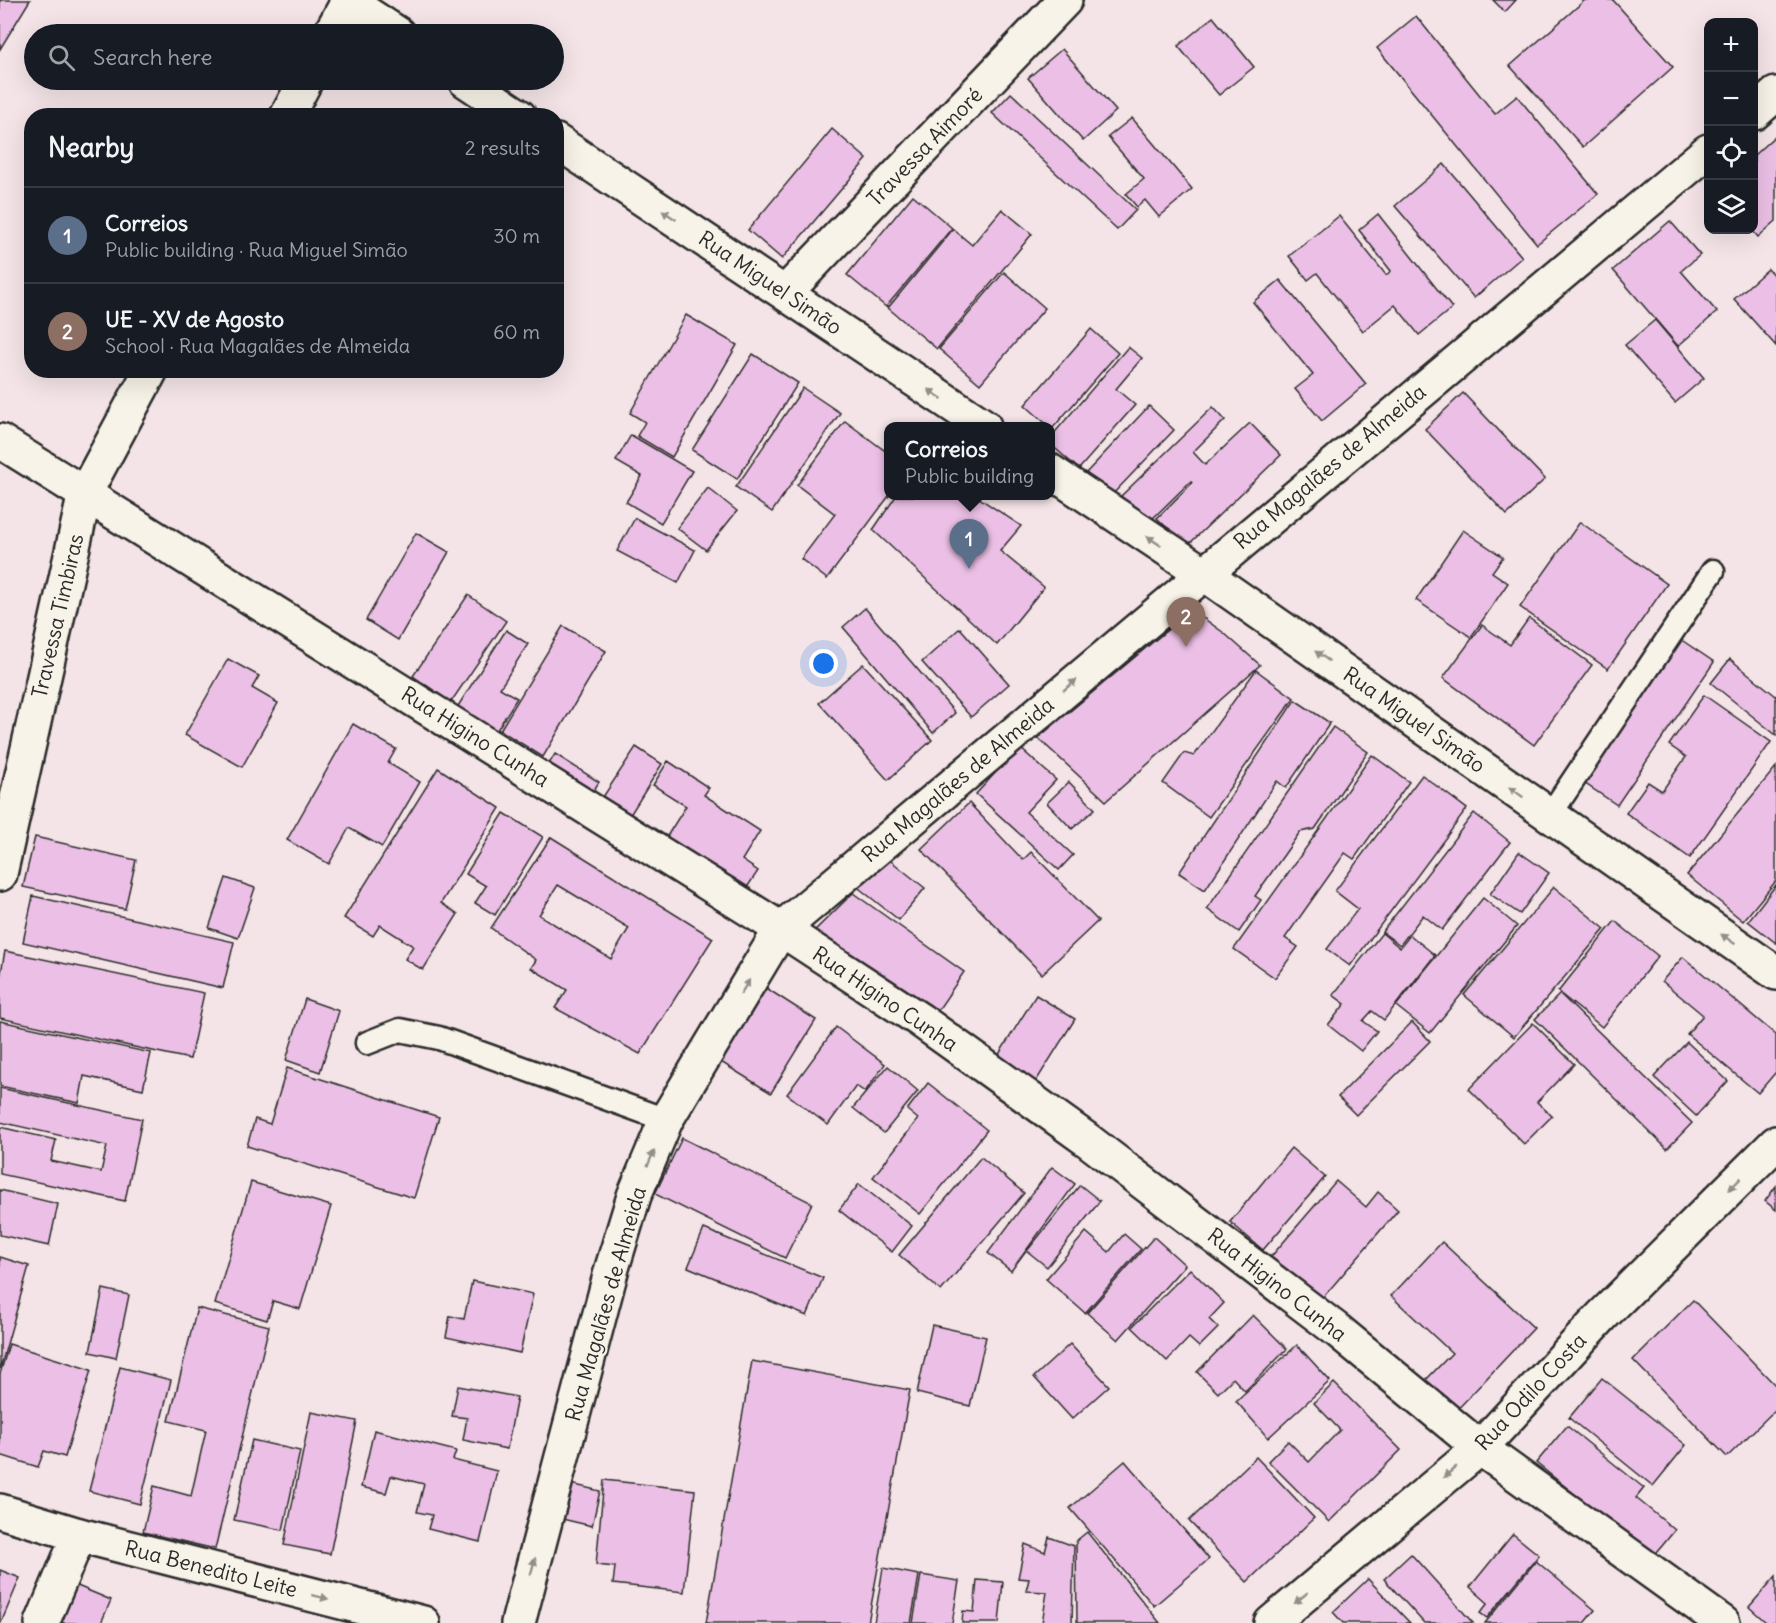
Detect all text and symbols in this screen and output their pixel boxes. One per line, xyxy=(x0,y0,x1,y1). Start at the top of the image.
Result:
map controls xyxy=(1704,18,1758,234)
button: + xyxy=(1704,18,1758,72)
search box xyxy=(24,24,564,90)
icon: search xyxy=(45,41,78,74)
text: Search here xyxy=(93,43,212,71)
button: − xyxy=(1704,72,1758,126)
street label: Travessa Aimoré xyxy=(861,81,988,212)
button: locate xyxy=(1704,126,1758,180)
text: Nearby xyxy=(48,131,134,164)
text: 2 results xyxy=(465,135,540,160)
button: layers xyxy=(1704,180,1758,234)
text: Correios xyxy=(105,209,188,237)
one-way arrow xyxy=(660,210,677,221)
text: 1 xyxy=(64,223,71,248)
text: 30 m xyxy=(493,223,540,248)
street label: Rua Miguel Simão xyxy=(693,225,847,341)
text: Public building · Rua Miguel Simão xyxy=(105,237,408,262)
text: UE - XV de Agosto xyxy=(105,305,284,333)
text: 2 xyxy=(62,319,73,344)
text: 60 m xyxy=(493,319,540,344)
text: School · Rua Magalães de Almeida xyxy=(105,333,410,358)
street label: Rua Magalães de Almeida xyxy=(1228,378,1431,555)
one-way arrow xyxy=(928,388,944,400)
popup xyxy=(884,422,1055,500)
text: Correios xyxy=(905,435,988,463)
text: Public building xyxy=(905,463,1034,488)
pin: 1 xyxy=(950,520,988,569)
street label: Travessa Timbiras xyxy=(25,531,90,701)
one-way arrow xyxy=(1146,535,1162,546)
pin: 2 xyxy=(1166,598,1206,647)
your location xyxy=(809,649,838,678)
one-way arrow xyxy=(1314,651,1330,662)
street label: Rua Miguel Simão xyxy=(1338,661,1491,779)
one-way arrow xyxy=(1062,679,1077,692)
street label: Rua Higino Cunha xyxy=(396,680,554,793)
street label: Rua Magalães de Almeida xyxy=(856,691,1059,868)
one-way arrow xyxy=(1509,786,1525,798)
one-way arrow xyxy=(1720,934,1736,945)
street label: Rua Higino Cunha xyxy=(807,940,963,1057)
one-way arrow xyxy=(739,979,750,995)
one-way arrow xyxy=(646,1149,655,1166)
one-way arrow xyxy=(1728,1177,1742,1191)
street label: Rua Magalães de Almeida xyxy=(559,1183,652,1424)
street label: Rua Higino Cunha xyxy=(1202,1222,1352,1347)
street label: Rua Odilo Costa xyxy=(1469,1327,1592,1456)
one-way arrow xyxy=(1442,1466,1458,1479)
street label: Rua Benedito Leite xyxy=(122,1534,300,1603)
one-way arrow xyxy=(528,1557,538,1576)
one-way arrow xyxy=(1293,1591,1309,1604)
one-way arrow xyxy=(311,1592,329,1602)

